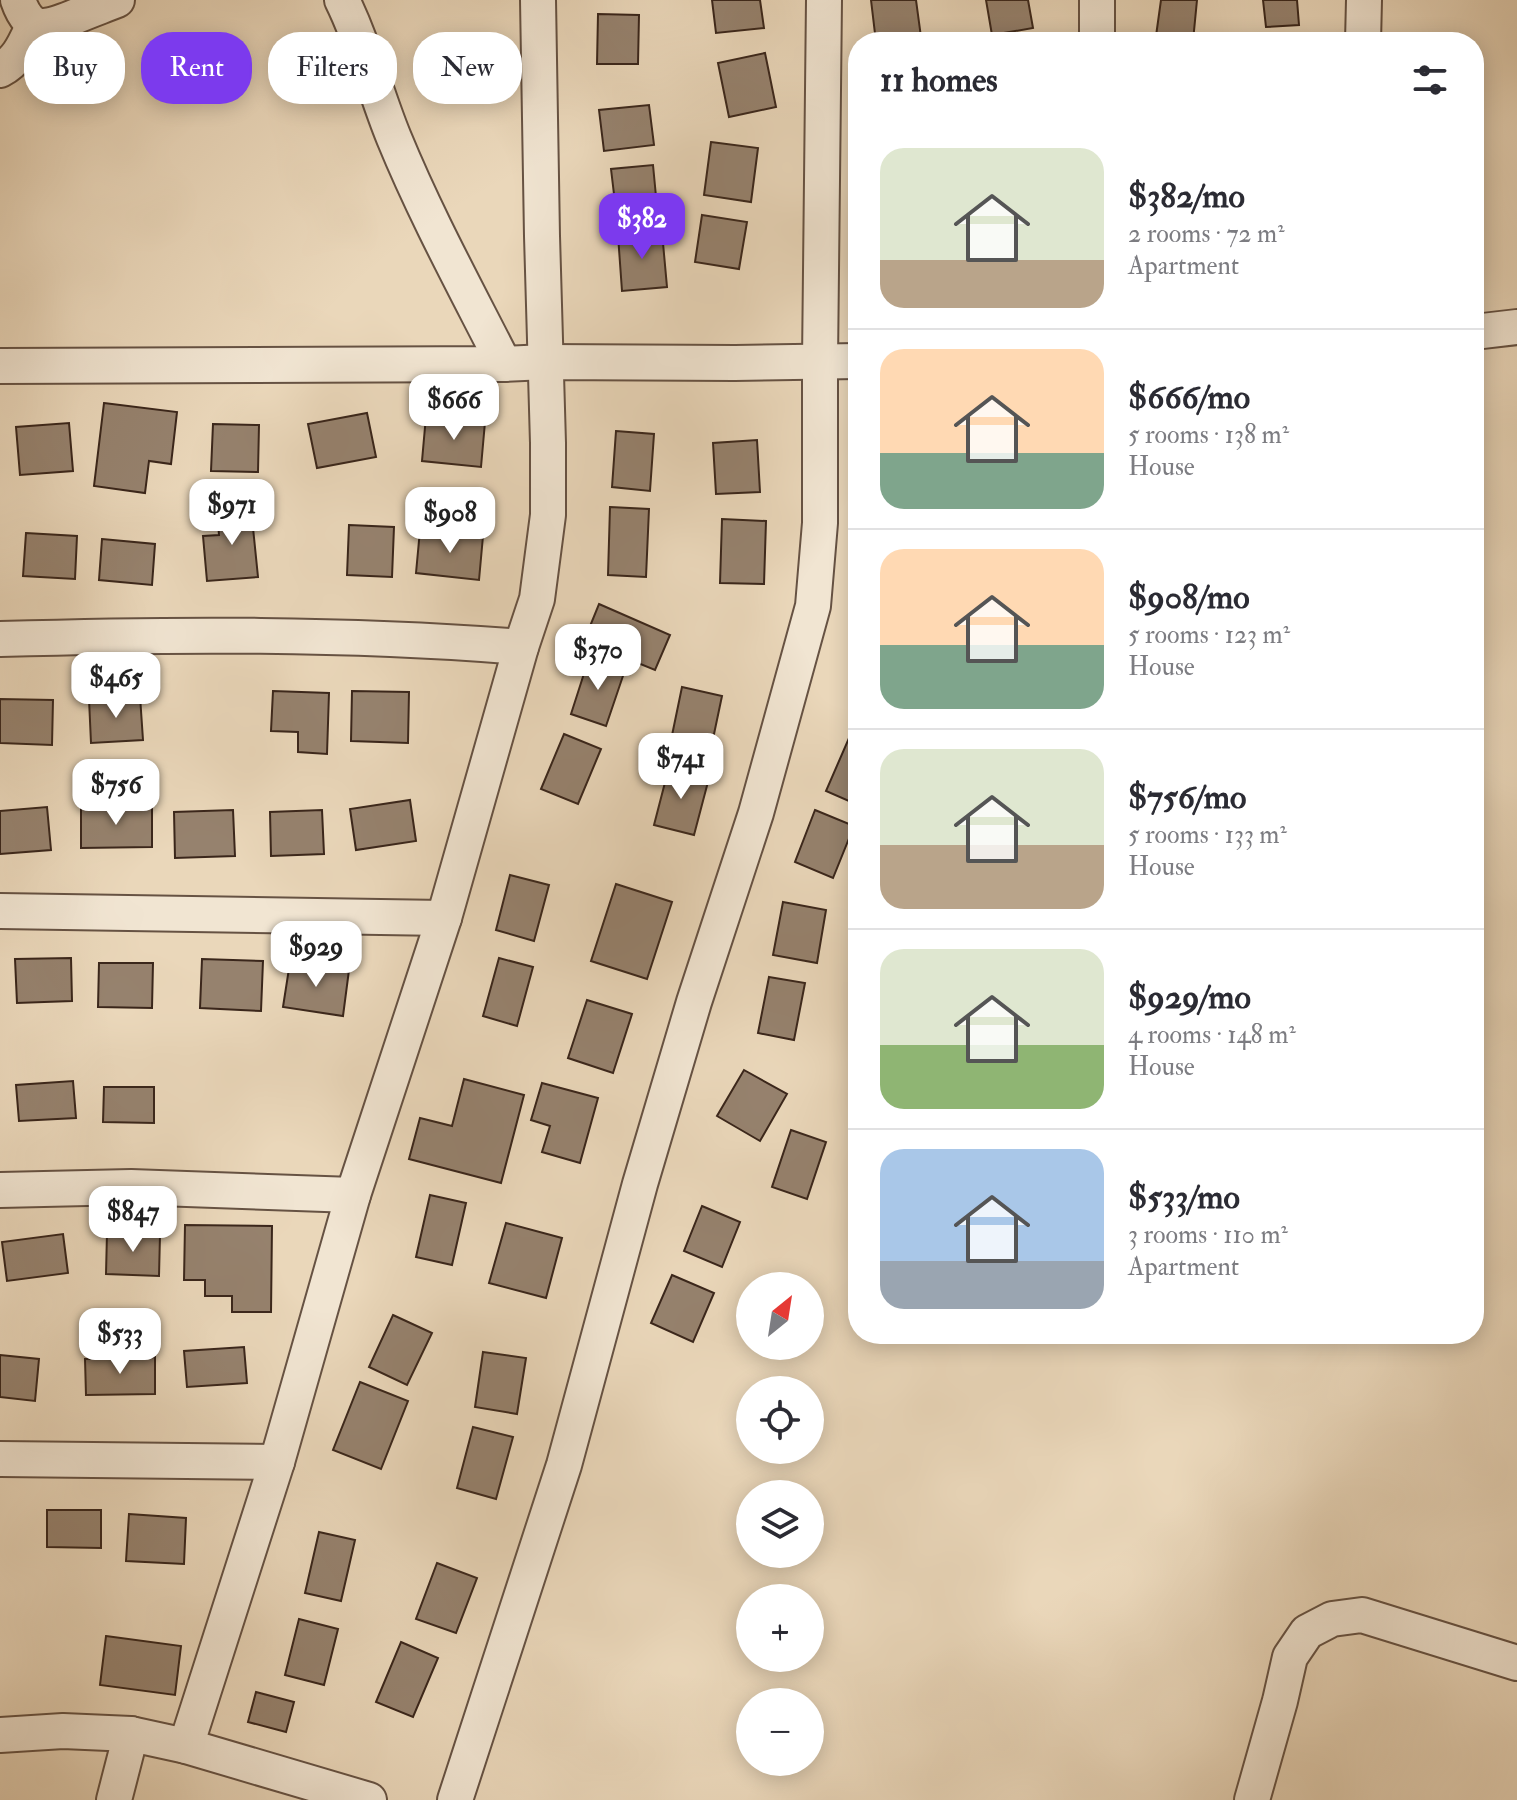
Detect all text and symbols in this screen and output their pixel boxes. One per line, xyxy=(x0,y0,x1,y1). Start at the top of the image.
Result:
chip: Buy xyxy=(24,32,125,104)
chip: Rent xyxy=(141,32,252,104)
chip: Filters xyxy=(268,32,397,104)
chip: New xyxy=(413,32,522,104)
icon: filters xyxy=(1408,58,1452,102)
text: 11 homes xyxy=(880,59,998,102)
text: $382/mo xyxy=(1128,175,1245,218)
icon: home xyxy=(944,180,1040,276)
pin: $382 xyxy=(595,193,689,261)
text: $382 xyxy=(617,203,667,235)
text: 2 rooms · 72 m² xyxy=(1128,218,1285,250)
text: Apartment xyxy=(1128,250,1239,282)
pin: $666 xyxy=(407,374,501,442)
text: $666/mo xyxy=(1128,376,1250,419)
icon: home xyxy=(944,381,1040,477)
text: $666 xyxy=(427,384,481,416)
text: 5 rooms · 138 m² xyxy=(1128,419,1289,451)
text: House xyxy=(1128,451,1195,483)
pin: $971 xyxy=(185,479,279,547)
pin: $908 xyxy=(403,487,497,555)
text: $971 xyxy=(207,489,257,521)
text: $908 xyxy=(423,497,477,529)
text: $908/mo xyxy=(1128,576,1250,619)
icon: home xyxy=(944,581,1040,677)
text: 5 rooms · 123 m² xyxy=(1128,619,1290,651)
pin: $370 xyxy=(551,624,645,692)
text: $370 xyxy=(573,634,623,666)
text: House xyxy=(1128,651,1195,683)
pin: $465 xyxy=(69,652,163,720)
text: $465 xyxy=(89,662,143,694)
pin: $741 xyxy=(634,733,728,801)
text: $741 xyxy=(656,743,706,775)
pin: $756 xyxy=(69,759,163,827)
text: $756 xyxy=(90,769,142,801)
text: $756/mo xyxy=(1128,776,1246,819)
icon: home xyxy=(944,781,1040,877)
text: 5 rooms · 133 m² xyxy=(1128,819,1287,851)
text: House xyxy=(1128,851,1195,883)
pin: $929 xyxy=(269,921,363,989)
text: $929 xyxy=(289,931,343,963)
text: $929/mo xyxy=(1128,976,1251,1019)
icon: home xyxy=(944,981,1040,1077)
text: 4 rooms · 148 m² xyxy=(1128,1019,1296,1051)
text: House xyxy=(1128,1051,1195,1083)
text: $533/mo xyxy=(1128,1176,1240,1219)
icon: home xyxy=(944,1181,1040,1277)
pin: $847 xyxy=(86,1186,180,1254)
text: $847 xyxy=(107,1196,159,1228)
text: 3 rooms · 110 m² xyxy=(1128,1219,1288,1251)
text: Apartment xyxy=(1128,1251,1239,1283)
north arrow xyxy=(736,1272,824,1360)
map controls xyxy=(736,1272,824,1776)
pin: $533 xyxy=(73,1308,167,1376)
text: $533 xyxy=(97,1318,143,1350)
button: locate xyxy=(736,1376,824,1464)
button: layers xyxy=(736,1480,824,1568)
button: + xyxy=(736,1584,824,1672)
button: − xyxy=(736,1688,824,1776)

